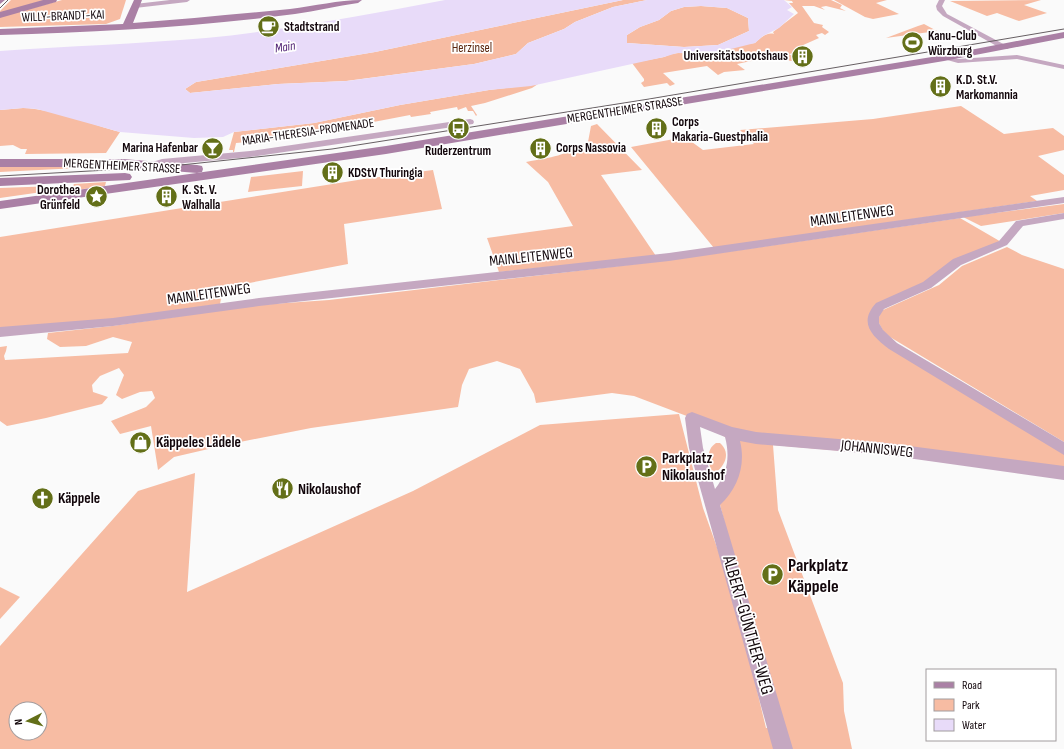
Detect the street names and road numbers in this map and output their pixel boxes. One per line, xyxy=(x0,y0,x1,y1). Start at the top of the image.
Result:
street label: WILLY-BRANDT-KAI xyxy=(21,7,105,25)
street label: MERGENTHEIMER STRASSE xyxy=(566,93,684,127)
street label: MARIA-THERESIA-PROMENADE xyxy=(241,115,375,149)
street label: MERGENTHEIMER STRASSE xyxy=(63,155,181,177)
street label: MAINLEITENWEG xyxy=(809,201,895,231)
street label: MAINLEITENWEG xyxy=(488,243,574,271)
street label: MAINLEITENWEG xyxy=(166,279,252,309)
street label: JOHANNISWEG xyxy=(839,436,914,462)
street label: ALBERT-GÜNTHER-WEG xyxy=(718,552,778,697)

